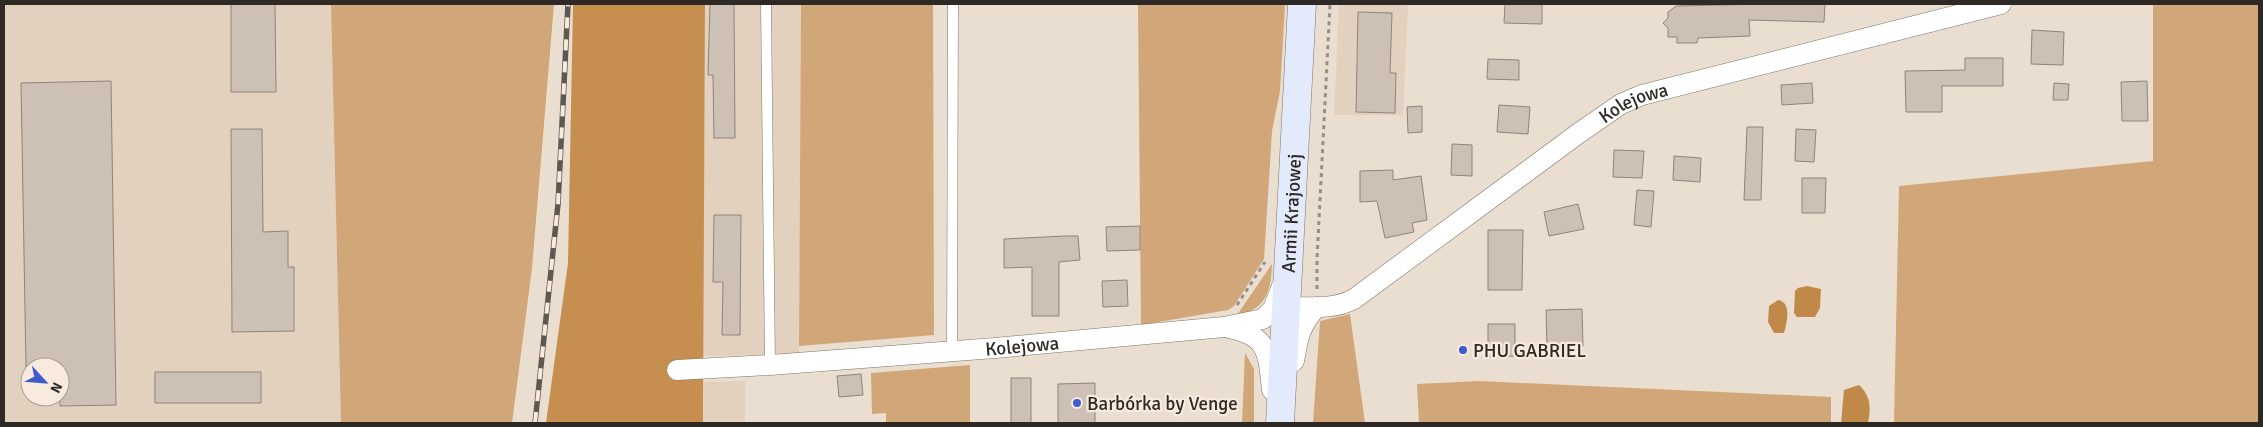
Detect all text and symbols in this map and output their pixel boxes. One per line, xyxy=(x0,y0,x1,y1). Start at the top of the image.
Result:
street label: Kolejowa xyxy=(1594,78,1671,129)
street label: Armii Krajowej xyxy=(1277,153,1307,274)
street label: Kolejowa xyxy=(984,331,1060,362)
place label: PHU GABRIEL xyxy=(1473,339,1587,363)
marker: PHU GABRIEL xyxy=(1457,344,1469,356)
north arrow xyxy=(20,357,70,407)
text: N xyxy=(46,379,66,396)
place label: Barbórka by Venge xyxy=(1087,392,1238,416)
marker: Barbórka by Venge xyxy=(1071,397,1083,409)

